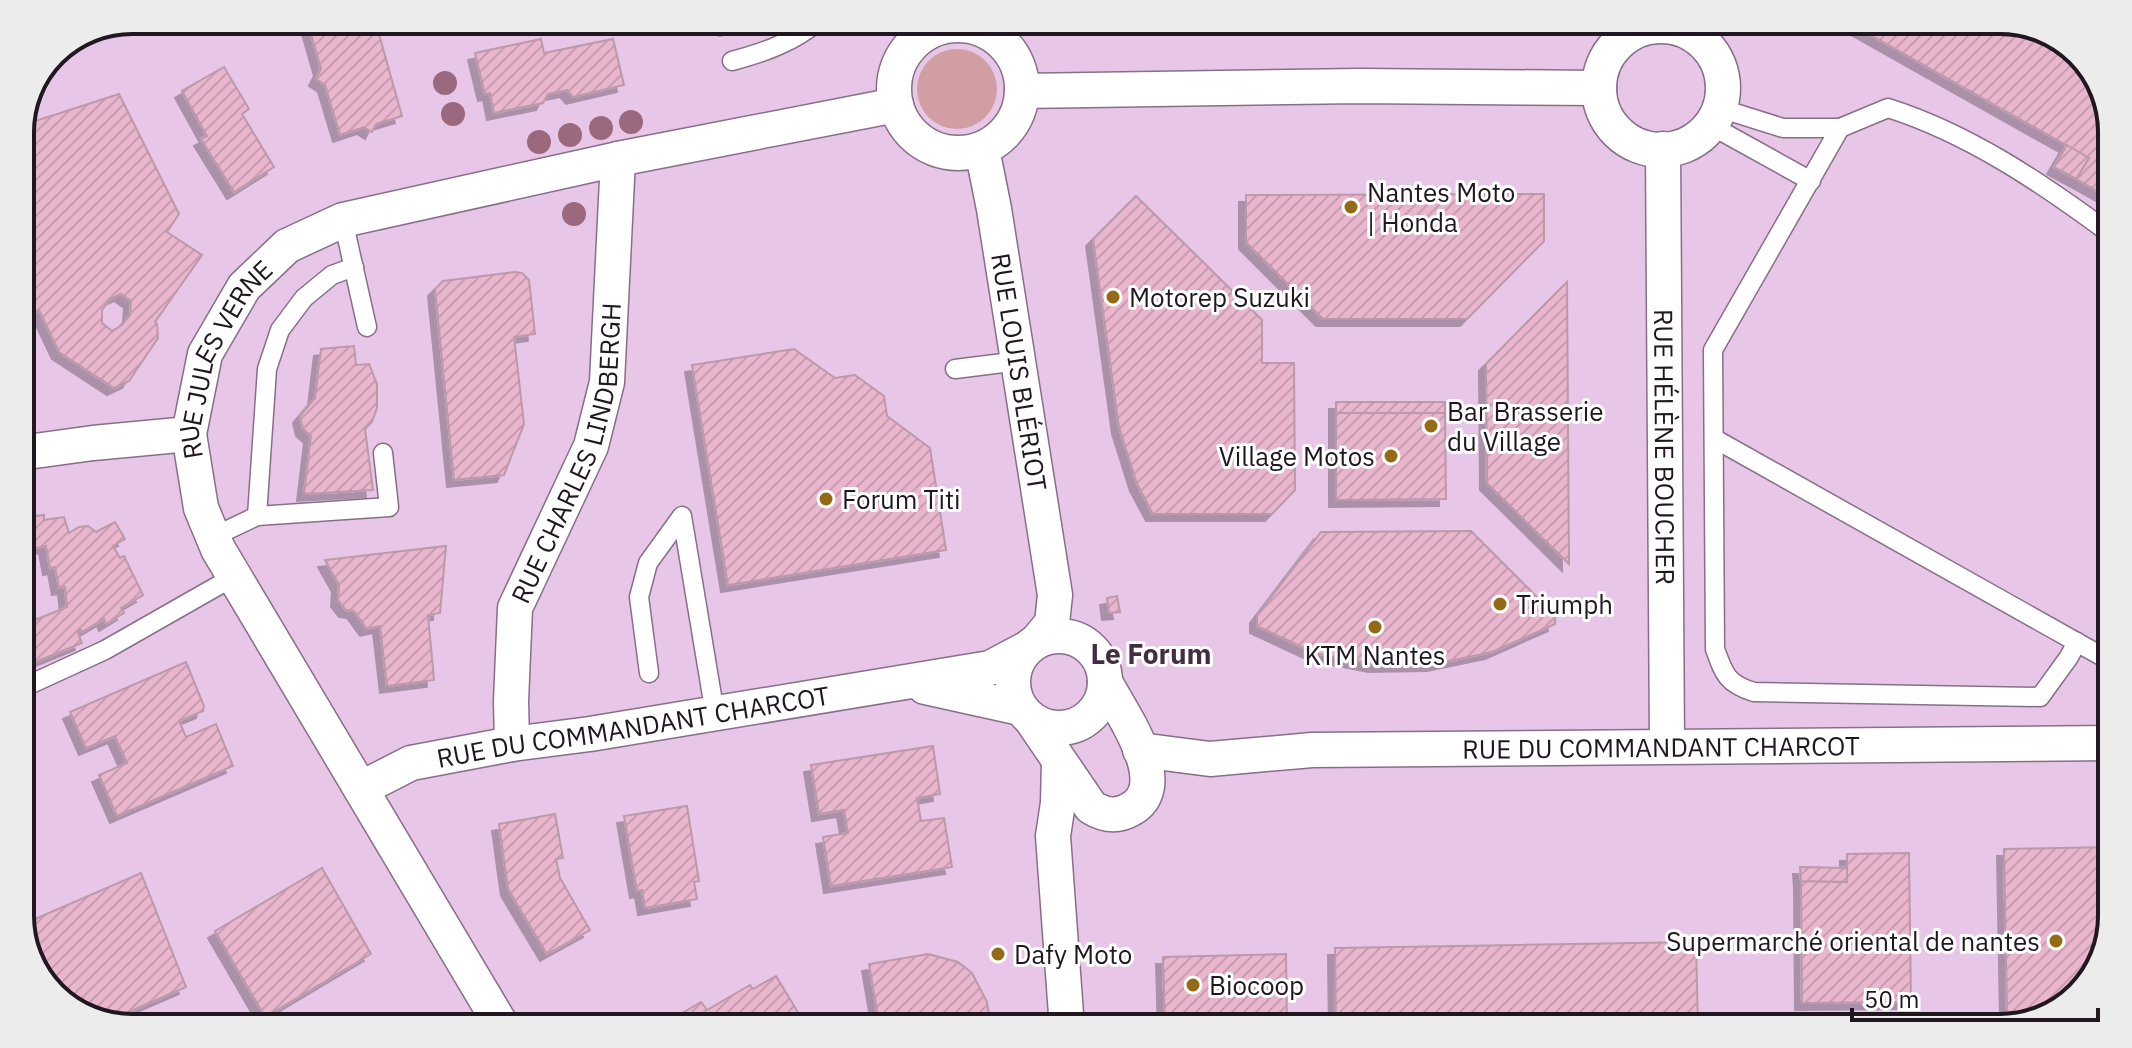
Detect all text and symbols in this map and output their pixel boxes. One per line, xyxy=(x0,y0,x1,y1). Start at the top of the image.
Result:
place label: Nantes Moto | Honda xyxy=(1367,175,1515,239)
marker: Nantes Moto | Honda xyxy=(1342,198,1360,216)
street label: RUE LOUIS BLÉRIOT xyxy=(984,250,1055,493)
street label: RUE JULES VERNE xyxy=(171,252,279,462)
place label: Motorep Suzuki xyxy=(1129,280,1310,314)
marker: Motorep Suzuki xyxy=(1104,288,1122,306)
street label: RUE CHARLES LINDBERGH xyxy=(503,302,628,608)
street label: RUE HÉLÈNE BOUCHER xyxy=(1647,309,1683,585)
place label: Bar Brasserie du Village xyxy=(1447,394,1604,458)
marker: Bar Brasserie du Village xyxy=(1422,417,1440,435)
place label: Village Motos xyxy=(1219,439,1375,473)
marker: Village Motos xyxy=(1382,447,1400,465)
place label: Forum Titi xyxy=(842,482,961,516)
marker: Forum Titi xyxy=(817,490,835,508)
place label: Triumph xyxy=(1516,587,1613,621)
marker: Triumph xyxy=(1491,595,1509,613)
marker: KTM Nantes xyxy=(1366,618,1384,636)
district label: Le Forum xyxy=(1090,635,1212,672)
place label: KTM Nantes xyxy=(1304,638,1446,672)
street label: RUE DU COMMANDANT CHARCOT xyxy=(434,678,832,775)
street label: RUE DU COMMANDANT CHARCOT xyxy=(1462,728,1860,766)
place label: Supermarché oriental de nantes xyxy=(1666,924,2040,958)
marker: Supermarché oriental de nantes xyxy=(2047,932,2065,950)
place label: Dafy Moto xyxy=(1014,937,1132,971)
marker: Dafy Moto xyxy=(989,945,1007,963)
place label: Biocoop xyxy=(1209,968,1304,1002)
scale bar xyxy=(1852,972,2098,1022)
marker: Biocoop xyxy=(1184,976,1202,994)
text: 50 m xyxy=(1864,983,1919,1015)

